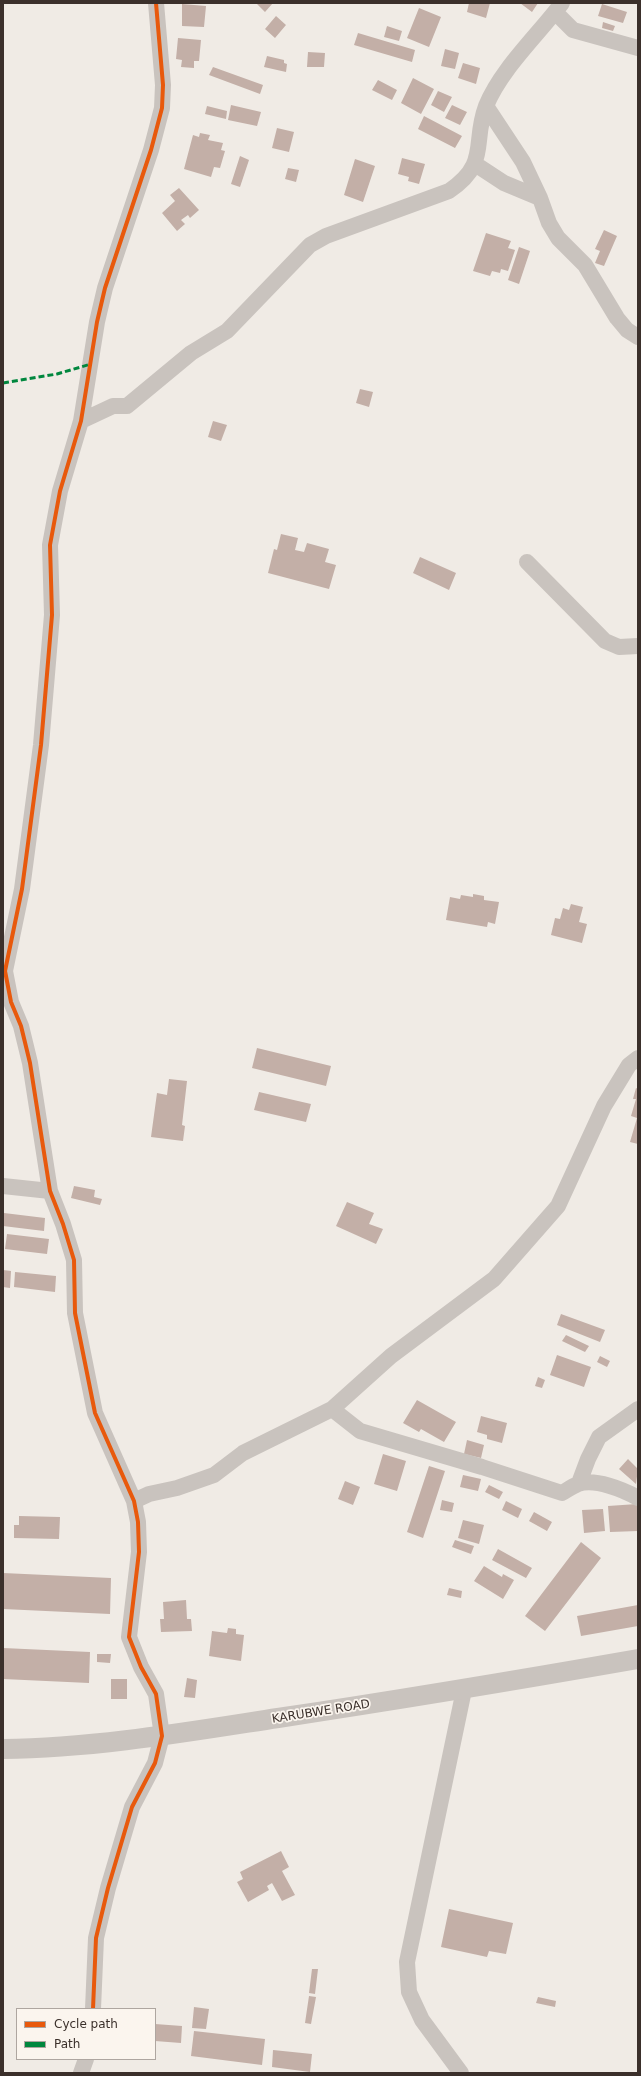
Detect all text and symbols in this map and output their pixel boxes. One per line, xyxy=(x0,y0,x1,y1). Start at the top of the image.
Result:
street label: KARUBWE ROAD xyxy=(271,1697,371,1727)
legend xyxy=(16,2008,156,2060)
text: Cycle path xyxy=(54,2017,118,2031)
text: Path xyxy=(54,2037,80,2051)

